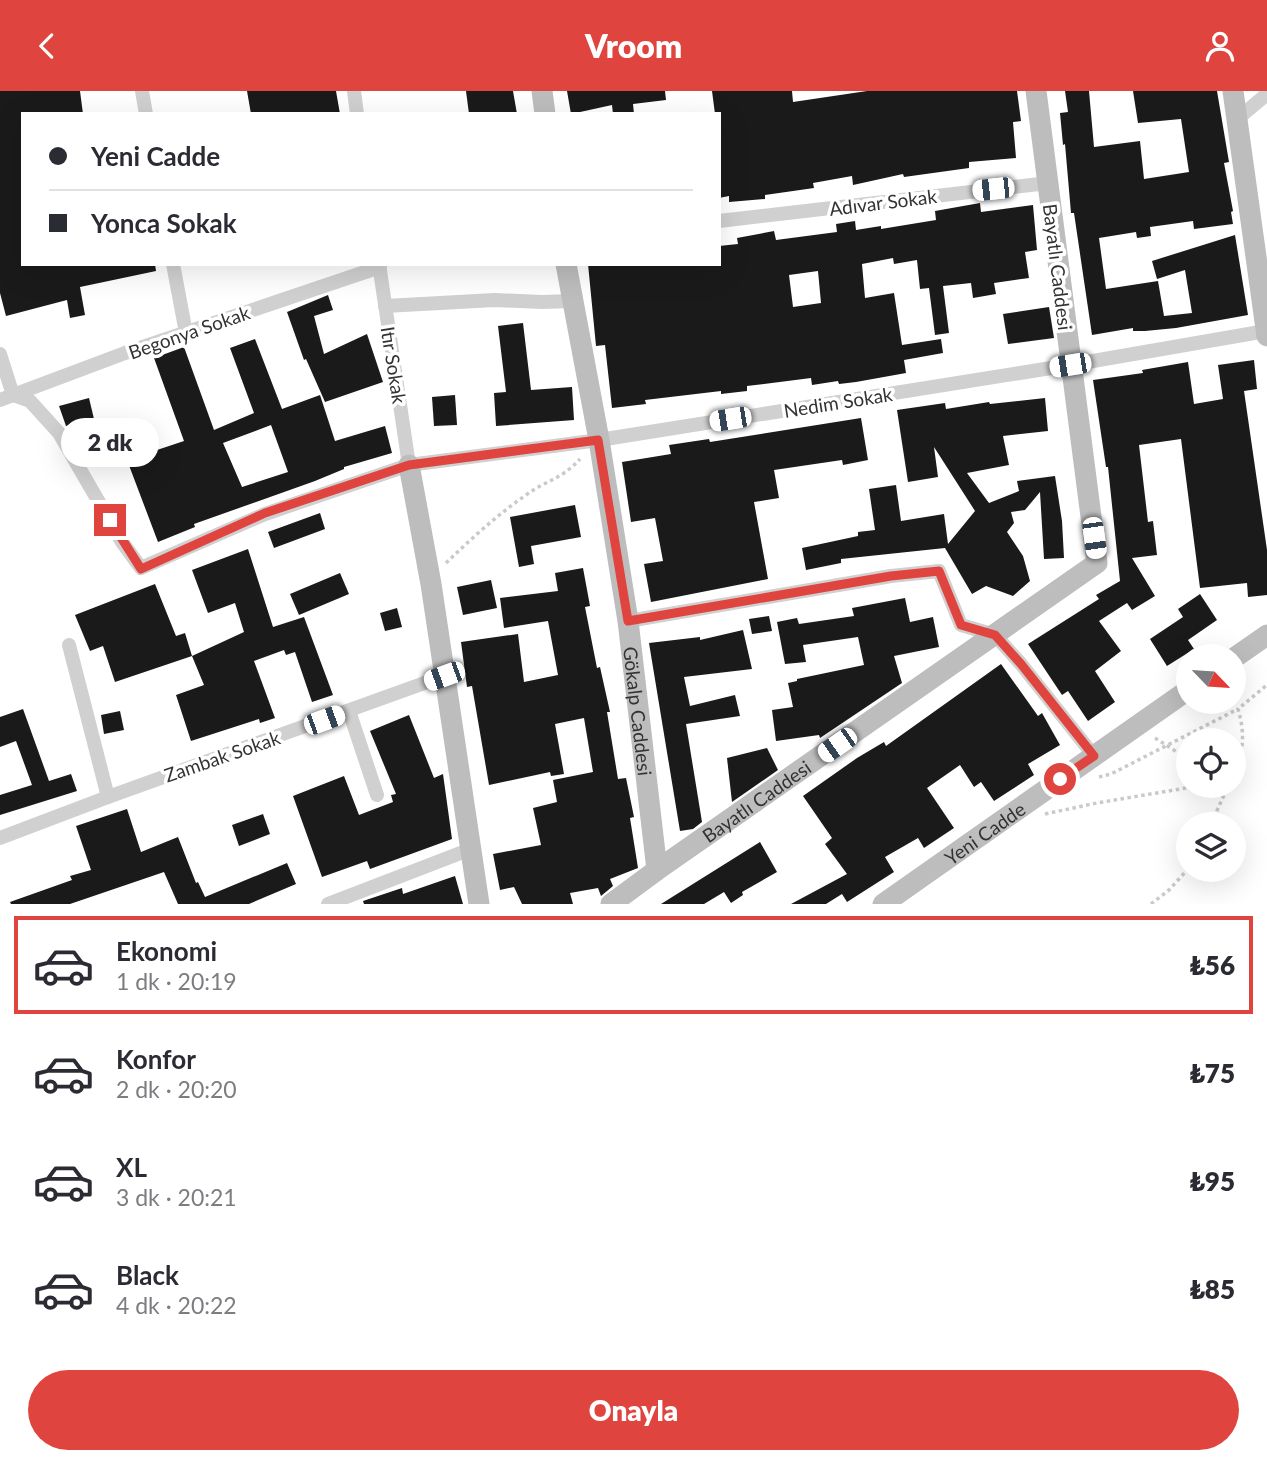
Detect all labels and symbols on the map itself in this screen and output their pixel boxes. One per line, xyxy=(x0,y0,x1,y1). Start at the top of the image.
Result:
car xyxy=(972,176,1015,202)
street label: Adıvar Sokak xyxy=(828,184,938,220)
street label: Bayatlı Caddesi xyxy=(1039,202,1077,332)
street label: Begonya Sokak xyxy=(125,300,253,364)
street label: Itır Sokak xyxy=(377,325,412,406)
car xyxy=(1048,351,1093,379)
street label: Nedim Sokak xyxy=(782,382,894,422)
car xyxy=(708,405,753,433)
callout: 2 dk xyxy=(61,419,159,467)
route end xyxy=(94,504,126,536)
car xyxy=(1081,516,1108,560)
north arrow xyxy=(1176,644,1246,714)
street label: Gökalp Caddesi xyxy=(620,645,657,777)
car xyxy=(421,659,468,693)
car xyxy=(301,703,348,737)
car xyxy=(814,724,861,766)
street label: Zambak Sokak xyxy=(161,725,283,787)
street label: Bayatlı Caddesi xyxy=(697,755,815,847)
route start xyxy=(1044,763,1076,795)
street label: Yeni Cadde xyxy=(940,797,1029,869)

